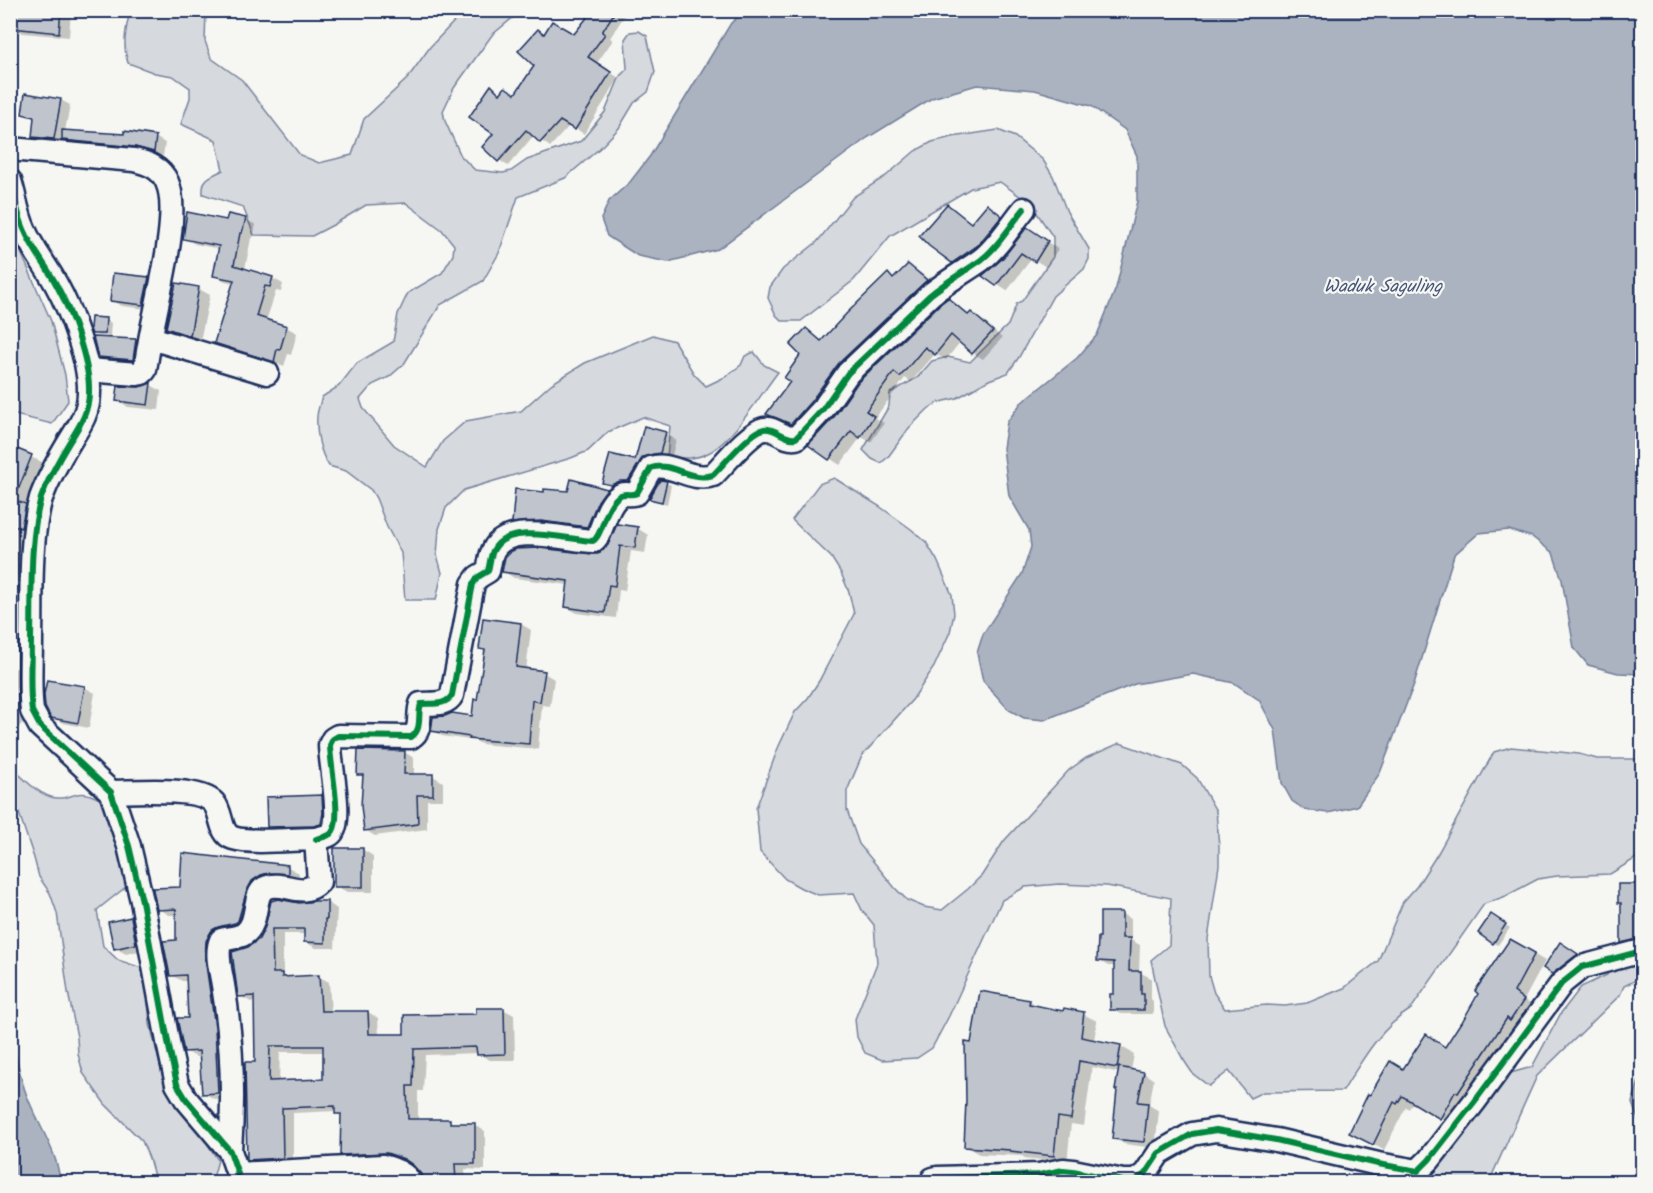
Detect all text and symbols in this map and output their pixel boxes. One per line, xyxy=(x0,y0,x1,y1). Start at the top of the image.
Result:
water label: Waduk Saguling xyxy=(1324,273,1443,302)

